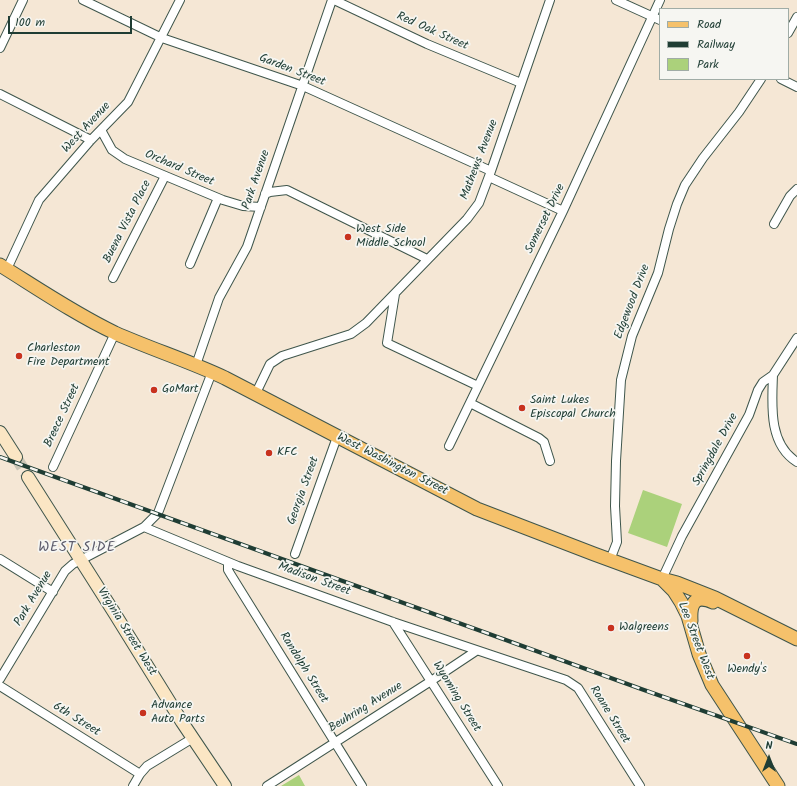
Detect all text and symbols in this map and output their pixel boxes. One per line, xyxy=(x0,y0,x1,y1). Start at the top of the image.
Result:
scale bar xyxy=(10,8,134,34)
legend xyxy=(659,8,789,80)
street label: Red Oak Street xyxy=(394,10,470,54)
text: 100 m xyxy=(15,13,45,32)
text: Road xyxy=(697,15,721,34)
text: Railway xyxy=(697,35,735,54)
street label: Garden Street xyxy=(257,52,327,90)
text: Park xyxy=(697,55,719,74)
street label: West Avenue xyxy=(60,99,114,157)
street label: Mathews Avenue xyxy=(458,118,502,202)
street label: Orchard Street xyxy=(142,148,216,190)
street label: Park Avenue xyxy=(240,148,274,212)
street label: Buena Vista Place xyxy=(101,178,155,266)
street label: Somerset Drive xyxy=(523,182,569,256)
place label: West Side Middle School xyxy=(356,223,425,251)
marker: West Side Middle School xyxy=(343,232,353,242)
street label: Edgewood Drive xyxy=(612,263,654,341)
place label: Charleston Fire Department xyxy=(27,342,109,370)
marker: Charleston Fire Department xyxy=(14,351,24,361)
street label: Breece Street xyxy=(42,382,84,450)
place label: GoMart xyxy=(162,383,198,397)
marker: GoMart xyxy=(149,385,159,395)
place label: Saint Lukes Episcopal Church xyxy=(530,394,616,422)
marker: Saint Lukes Episcopal Church xyxy=(517,403,527,413)
street label: Springdale Drive xyxy=(690,411,742,489)
street label: West Washington Street xyxy=(334,431,450,499)
place label: KFC xyxy=(277,446,298,460)
marker: KFC xyxy=(264,448,274,458)
street label: Georgia Street xyxy=(285,455,323,527)
district label: WEST SIDE xyxy=(38,541,116,557)
street label: Madison Street xyxy=(276,560,352,600)
street label: Park Avenue xyxy=(12,569,56,629)
street label: Virginia Street West xyxy=(93,585,159,679)
street label: Lee Street West xyxy=(674,600,716,682)
place label: Walgreens xyxy=(619,621,669,635)
marker: Walgreens xyxy=(606,623,616,633)
street label: Randolph Street xyxy=(275,630,331,706)
marker: Wendy's xyxy=(742,651,752,661)
street label: Wyoming Street xyxy=(429,659,483,735)
place label: Wendy's xyxy=(727,663,767,677)
street label: Beuhring Avenue xyxy=(326,680,406,736)
street label: Roane Street xyxy=(586,684,632,746)
place label: Advance Auto Parts xyxy=(151,699,205,727)
street label: 6th Street xyxy=(50,700,102,740)
marker: Advance Auto Parts xyxy=(138,708,148,718)
text: N xyxy=(766,737,772,755)
north arrow xyxy=(749,738,789,778)

